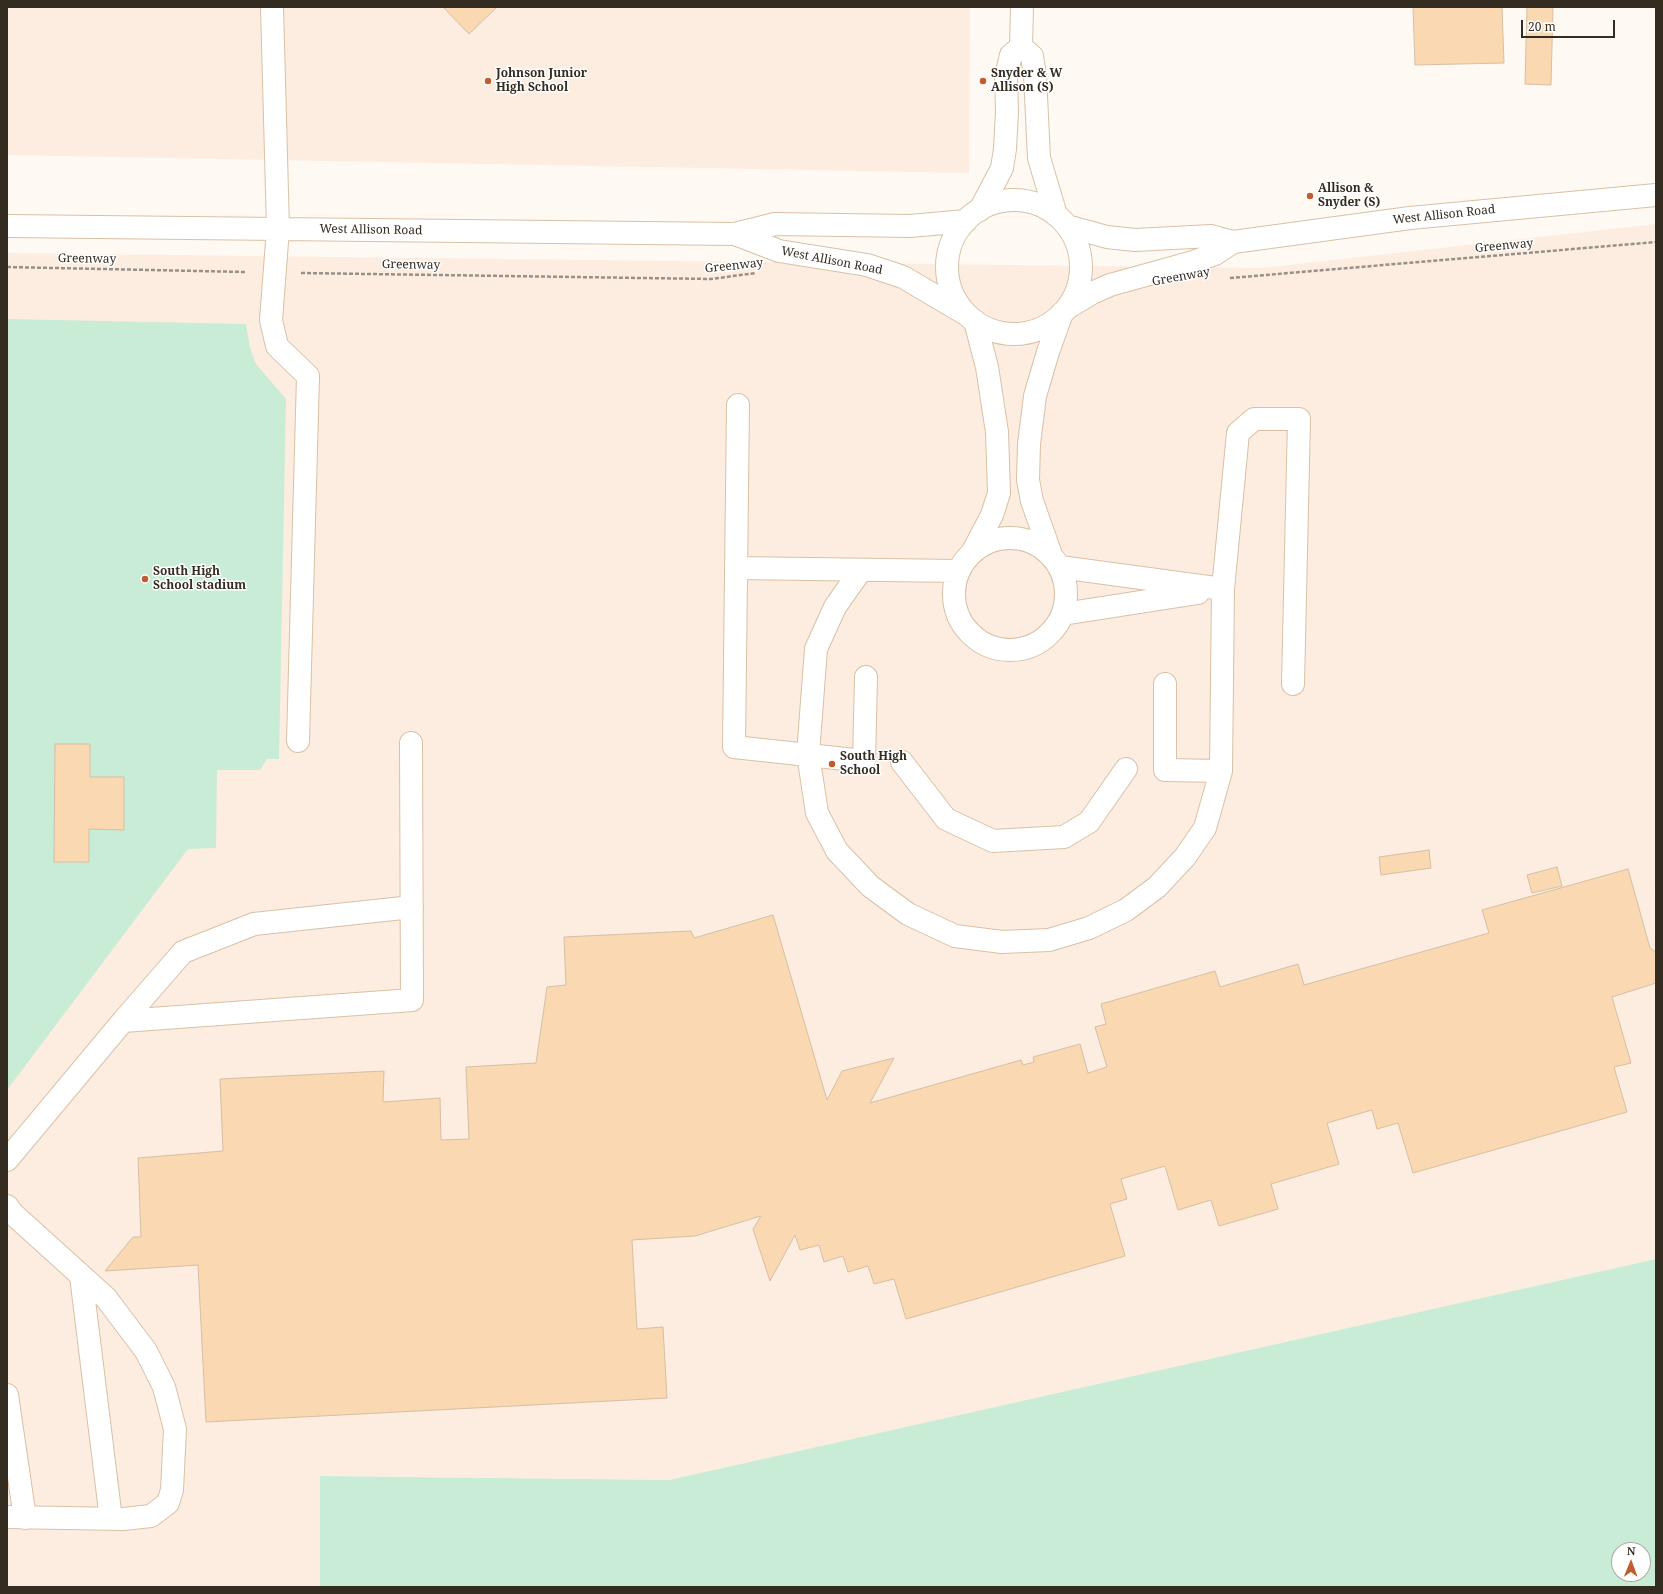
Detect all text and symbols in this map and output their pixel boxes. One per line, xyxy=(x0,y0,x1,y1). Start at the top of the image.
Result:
scale bar xyxy=(1523,12,1617,38)
text: 20 m xyxy=(1528,18,1556,35)
place label: Johnson Junior High School xyxy=(496,67,587,95)
place label: Snyder & W Allison (S) xyxy=(991,67,1062,95)
marker: Johnson Junior High School xyxy=(483,76,493,86)
marker: Snyder & W Allison (S) xyxy=(978,76,988,86)
place label: Allison & Snyder (S) xyxy=(1318,182,1380,210)
marker: Allison & Snyder (S) xyxy=(1305,191,1315,201)
street label: West Allison Road xyxy=(1392,202,1496,228)
street label: West Allison Road xyxy=(319,222,423,238)
street label: Greenway xyxy=(1474,236,1534,256)
street label: West Allison Road xyxy=(780,244,884,278)
street label: Greenway xyxy=(58,251,116,267)
street label: Greenway xyxy=(704,256,764,276)
street label: Greenway xyxy=(382,257,440,273)
street label: Greenway xyxy=(1151,265,1211,289)
place label: South High School stadium xyxy=(153,565,246,593)
marker: South High School stadium xyxy=(140,574,150,584)
place label: South High School xyxy=(840,750,907,778)
marker: South High School xyxy=(827,759,837,769)
north arrow xyxy=(1611,1542,1651,1582)
text: N xyxy=(1627,1543,1636,1558)

